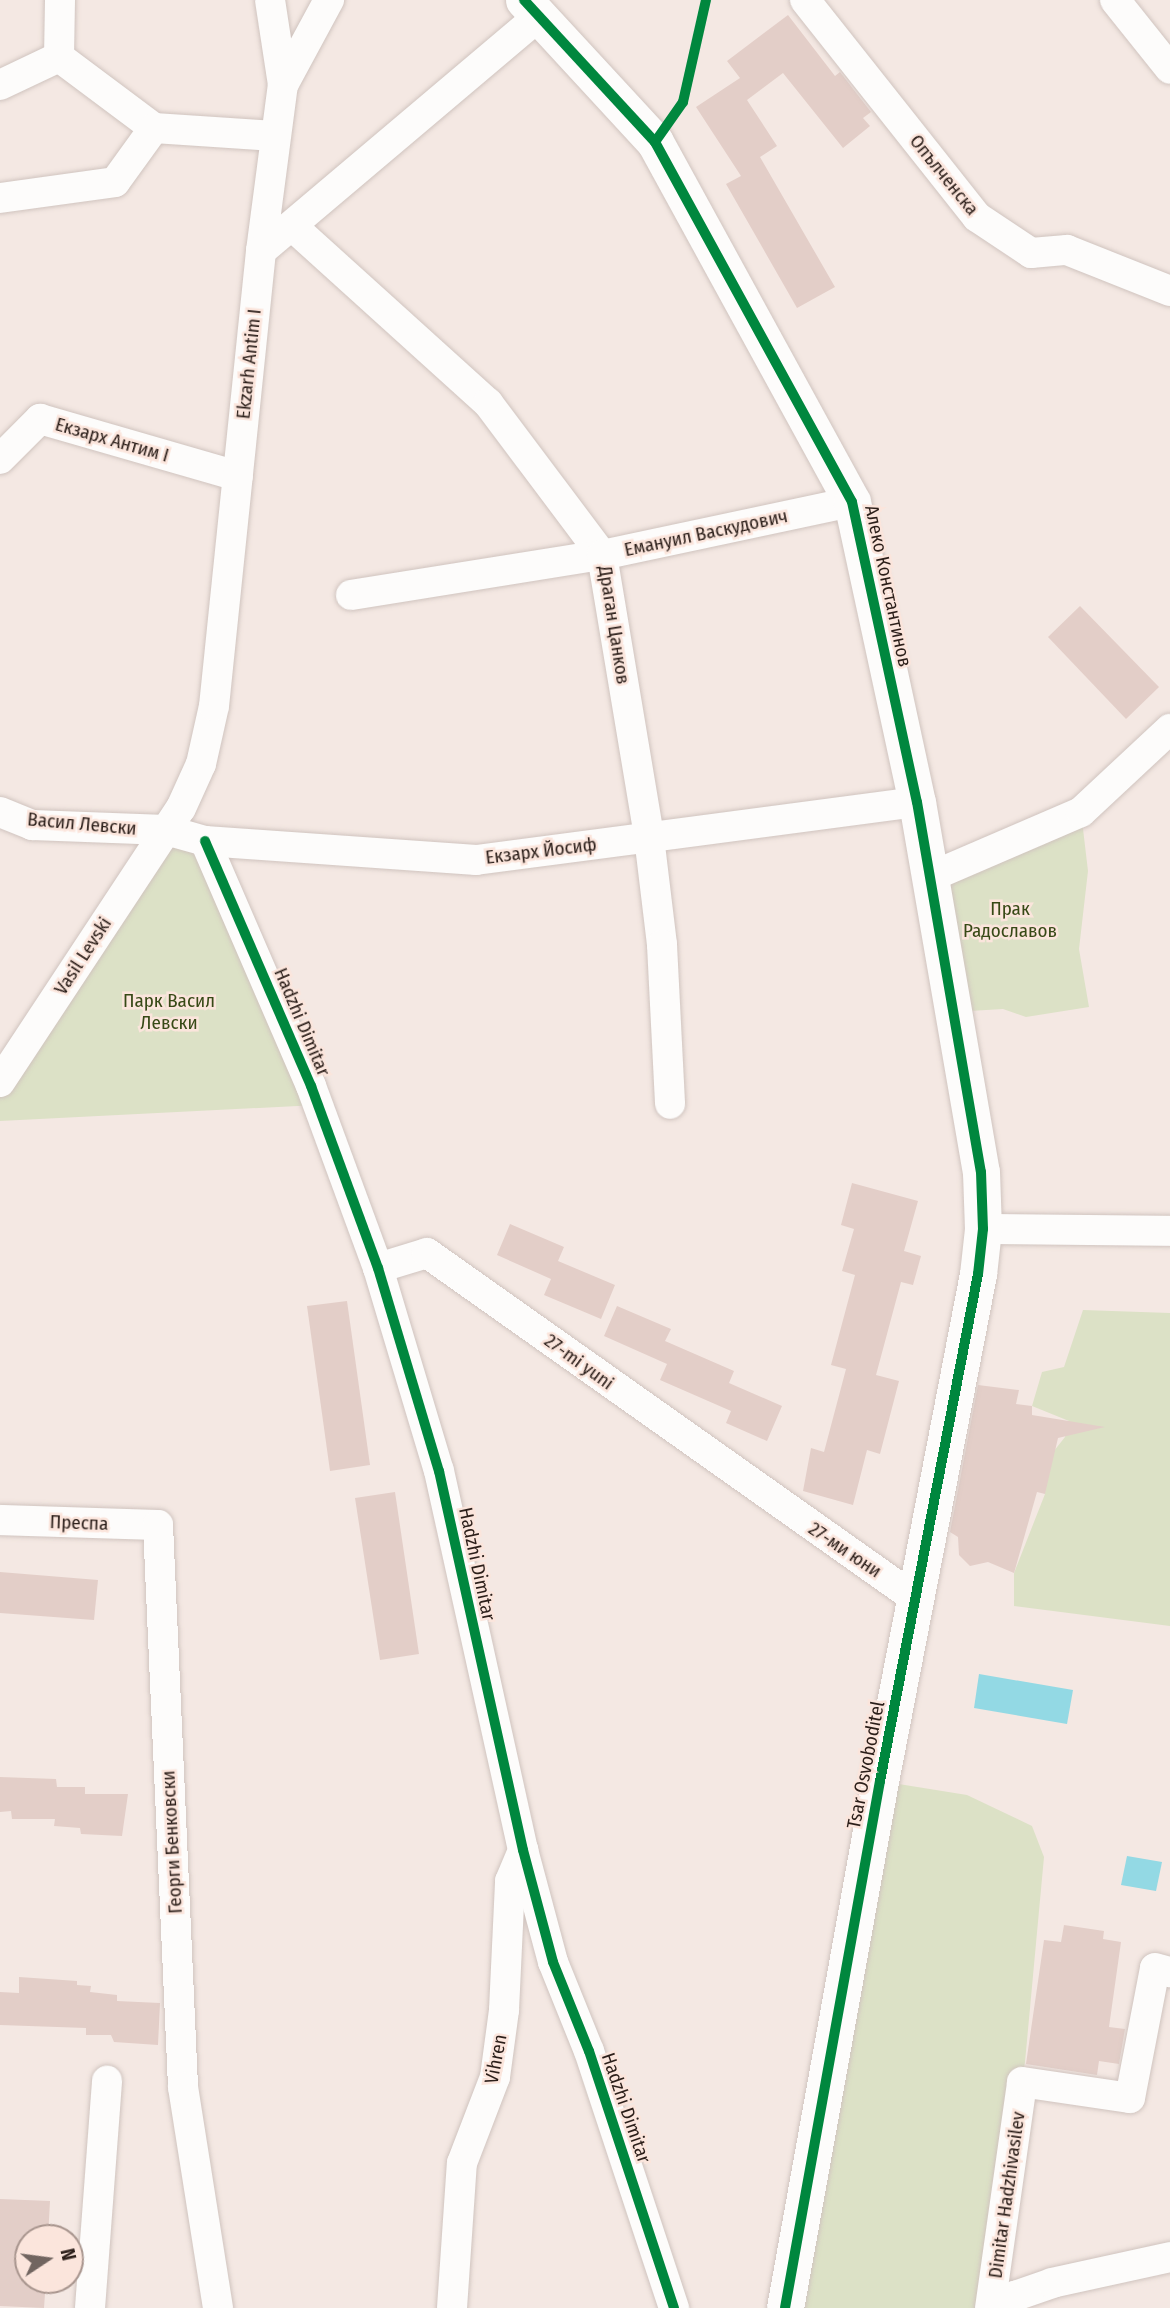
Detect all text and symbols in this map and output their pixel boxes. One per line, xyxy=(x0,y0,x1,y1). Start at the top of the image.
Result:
street label: Опълченска xyxy=(905,130,983,220)
street label: Ekzarh Antim I xyxy=(232,308,266,420)
street label: Екзарх Антим I xyxy=(53,413,171,467)
street label: Алеко Константинов xyxy=(860,503,916,669)
street label: Емануил Васкудович xyxy=(622,505,790,561)
street label: Драган Цанков xyxy=(593,564,635,686)
street label: Васил Левски xyxy=(26,808,138,840)
street label: Екзарх Йосиф xyxy=(484,833,598,869)
park label: Прак Радославов xyxy=(963,898,1057,942)
street label: Vasil Levski xyxy=(50,913,116,999)
street label: Hadzhi Dimitar xyxy=(269,965,335,1079)
park label: Парк Васил Левски xyxy=(123,990,215,1034)
street label: 27-mi yuni xyxy=(540,1329,618,1395)
street label: Hadzhi Dimitar xyxy=(454,1505,500,1623)
street label: Преспа xyxy=(49,1511,109,1535)
street label: 27-ми юни xyxy=(804,1517,886,1583)
street label: Tsar Osvoboditel xyxy=(842,1699,890,1831)
street label: Георги Бенковски xyxy=(157,1770,187,1914)
street label: Vihren xyxy=(480,2032,512,2086)
street label: Hadzhi Dimitar xyxy=(596,2050,656,2166)
street label: Dimitar Hadzhivasilev xyxy=(984,2110,1030,2280)
north arrow xyxy=(14,2224,84,2294)
text: N xyxy=(56,2246,80,2263)

